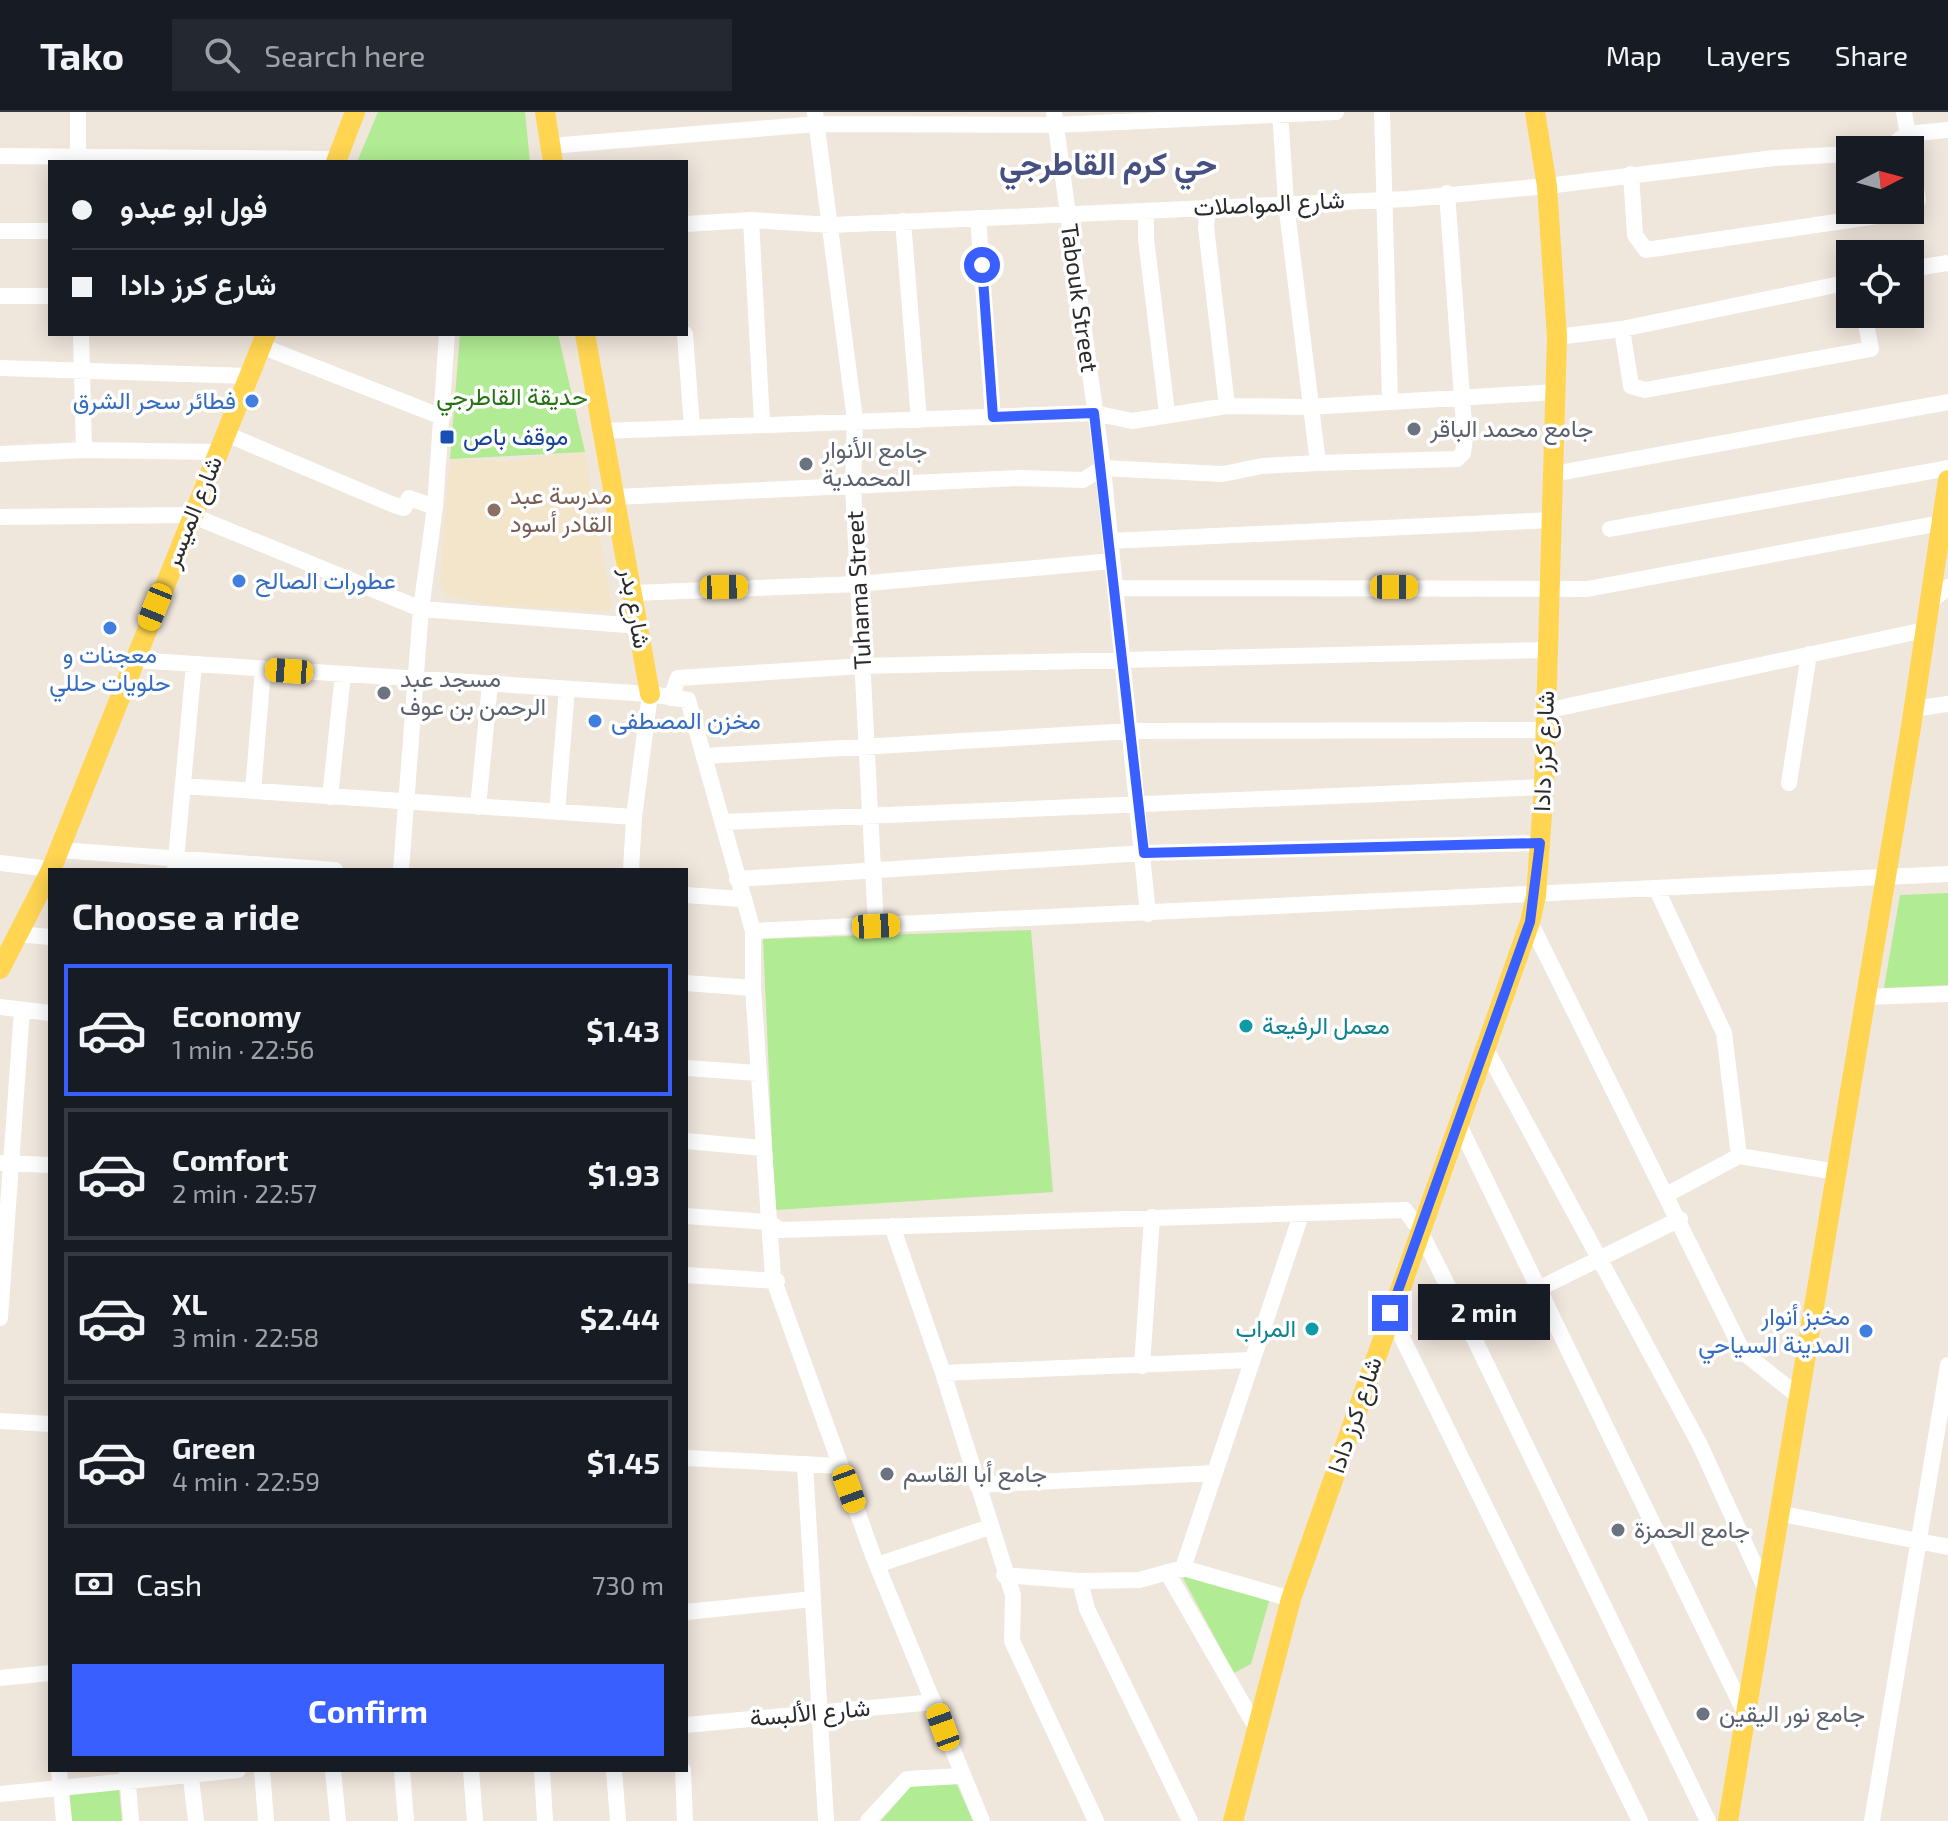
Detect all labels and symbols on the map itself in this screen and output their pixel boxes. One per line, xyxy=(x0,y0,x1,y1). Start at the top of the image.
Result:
north arrow xyxy=(1836,136,1924,224)
district label: حي كرم القاطرجي xyxy=(999,143,1217,191)
street label: شارع المواصلات xyxy=(1192,184,1346,224)
street label: Tabouk Street xyxy=(1056,222,1105,374)
route start xyxy=(964,247,1000,283)
park label: حديقة القاطرجي xyxy=(436,381,588,416)
place label: فطائر سحر الشرق xyxy=(73,385,236,416)
marker: فطائر سحر الشرق xyxy=(243,392,261,410)
place label: جامع محمد الباقر xyxy=(1429,413,1593,446)
marker: جامع محمد الباقر xyxy=(1405,420,1423,438)
place label: موقف باص xyxy=(463,421,568,452)
marker: موقف باص xyxy=(438,428,456,446)
place label: جامع الأنوار المحمدية xyxy=(821,434,927,492)
street label: شارع الميسر xyxy=(156,451,230,574)
marker: جامع الأنوار المحمدية xyxy=(797,455,815,473)
place label: مدرسة عبد القادر أسود xyxy=(510,480,612,539)
marker: مدرسة عبد القادر أسود xyxy=(485,501,503,519)
street label: Tuhama Street xyxy=(839,510,876,670)
street label: شارع بدر xyxy=(612,564,658,651)
place label: عطورات الصالح xyxy=(255,565,396,598)
marker: عطورات الصالح xyxy=(230,572,248,590)
car xyxy=(700,575,748,599)
car xyxy=(1370,575,1418,599)
car xyxy=(135,580,175,634)
marker: معجنات و حلويات حللي xyxy=(101,619,119,637)
place label: معجنات و حلويات حللي xyxy=(49,639,171,702)
car xyxy=(264,657,314,685)
place label: مسجد عبد الرحمن بن عوف xyxy=(400,663,546,722)
marker: مسجد عبد الرحمن بن عوف xyxy=(375,684,393,702)
street label: شارع كرز دادا xyxy=(1526,690,1562,812)
place label: مخزن المصطفى xyxy=(611,705,761,736)
marker: مخزن المصطفى xyxy=(586,712,604,730)
car xyxy=(851,913,901,939)
place label: معمل الرفيعة xyxy=(1262,1010,1390,1041)
marker: معمل الرفيعة xyxy=(1237,1017,1255,1035)
callout: 2 min xyxy=(1418,1285,1550,1341)
route end xyxy=(1372,1295,1408,1331)
place label: مخبز أنوار المدينة السياحي xyxy=(1698,1301,1850,1364)
place label: المراب xyxy=(1236,1313,1296,1344)
marker: المراب xyxy=(1303,1320,1321,1338)
marker: مخبز أنوار المدينة السياحي xyxy=(1857,1322,1875,1340)
street label: شارع كرز دادا xyxy=(1320,1353,1390,1477)
place label: جامع أبا القاسم xyxy=(903,1458,1047,1491)
car xyxy=(830,1462,868,1516)
marker: جامع أبا القاسم xyxy=(878,1465,896,1483)
place label: جامع الحمزة xyxy=(1634,1514,1750,1547)
marker: جامع الحمزة xyxy=(1609,1521,1627,1539)
street label: شارع الألبسة xyxy=(748,1692,872,1734)
place label: جامع نور اليقين xyxy=(1719,1698,1865,1731)
car xyxy=(924,1700,962,1754)
marker: جامع نور اليقين xyxy=(1694,1705,1712,1723)

